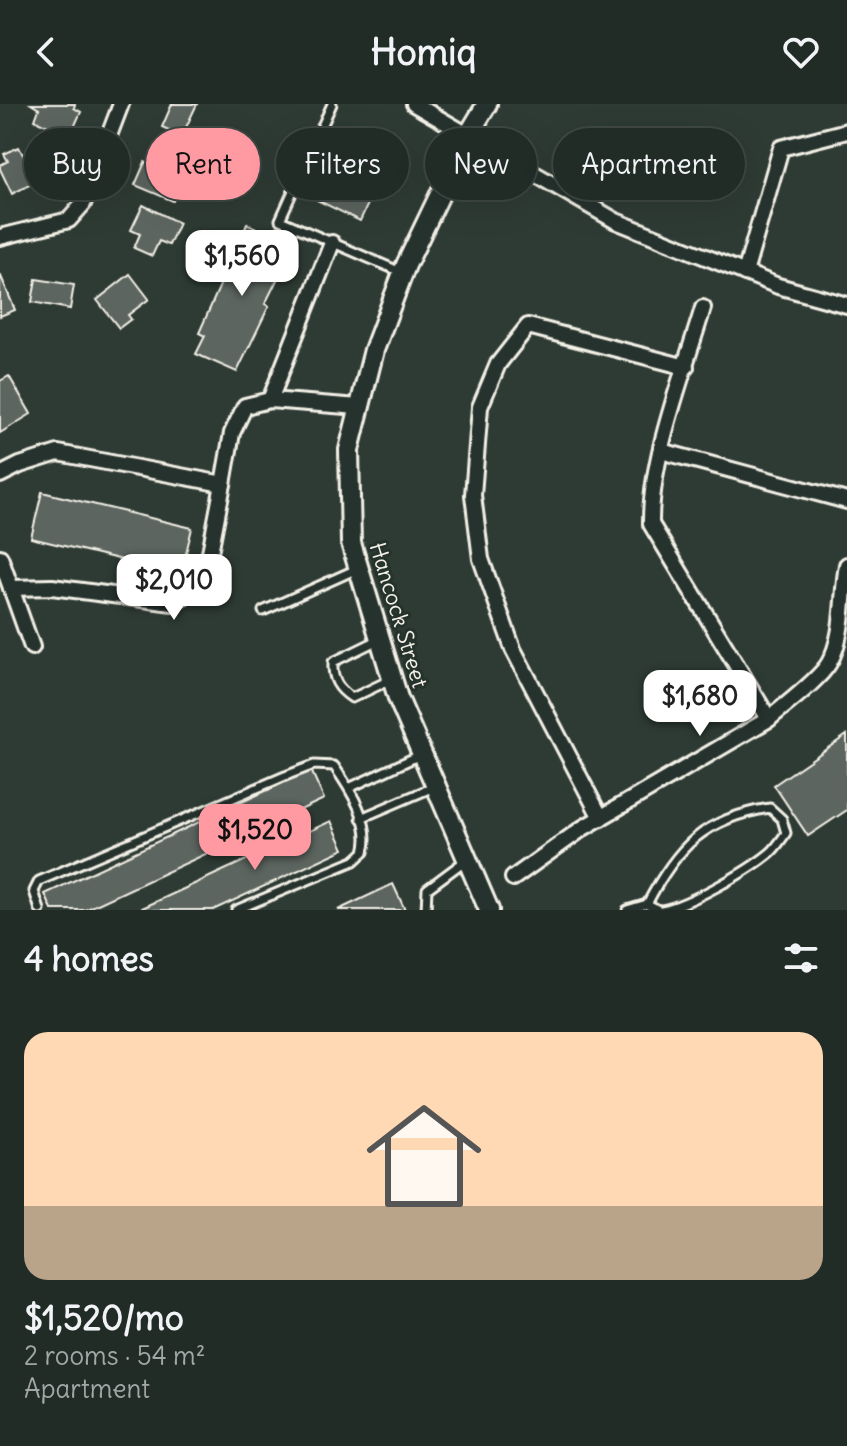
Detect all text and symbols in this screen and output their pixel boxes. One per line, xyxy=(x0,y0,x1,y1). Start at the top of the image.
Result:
icon: back xyxy=(24,30,68,74)
text: Homiq xyxy=(371,30,476,75)
icon: heart xyxy=(779,30,823,74)
chip: Buy xyxy=(24,128,130,200)
chip: Rent xyxy=(146,128,260,200)
chip: Filters xyxy=(276,128,409,200)
chip: New xyxy=(425,128,537,200)
chip: Apartment xyxy=(553,128,745,200)
pin: $1,560 xyxy=(177,230,307,298)
text: $1,560 xyxy=(204,239,280,272)
street label: Hancock Street xyxy=(364,539,434,691)
pin: $2,010 xyxy=(109,554,239,622)
text: $2,010 xyxy=(135,563,213,596)
pin: $1,680 xyxy=(635,670,765,738)
text: $1,680 xyxy=(662,679,738,712)
pin: $1,520 xyxy=(190,804,320,872)
text: $1,520 xyxy=(217,813,293,846)
icon: filters xyxy=(779,936,823,980)
text: 4 homes xyxy=(24,937,154,980)
icon: home xyxy=(352,1084,496,1228)
text: $1,520/mo xyxy=(24,1296,184,1339)
text: 2 rooms · 54 m² xyxy=(24,1339,206,1372)
text: Apartment xyxy=(24,1372,150,1405)

